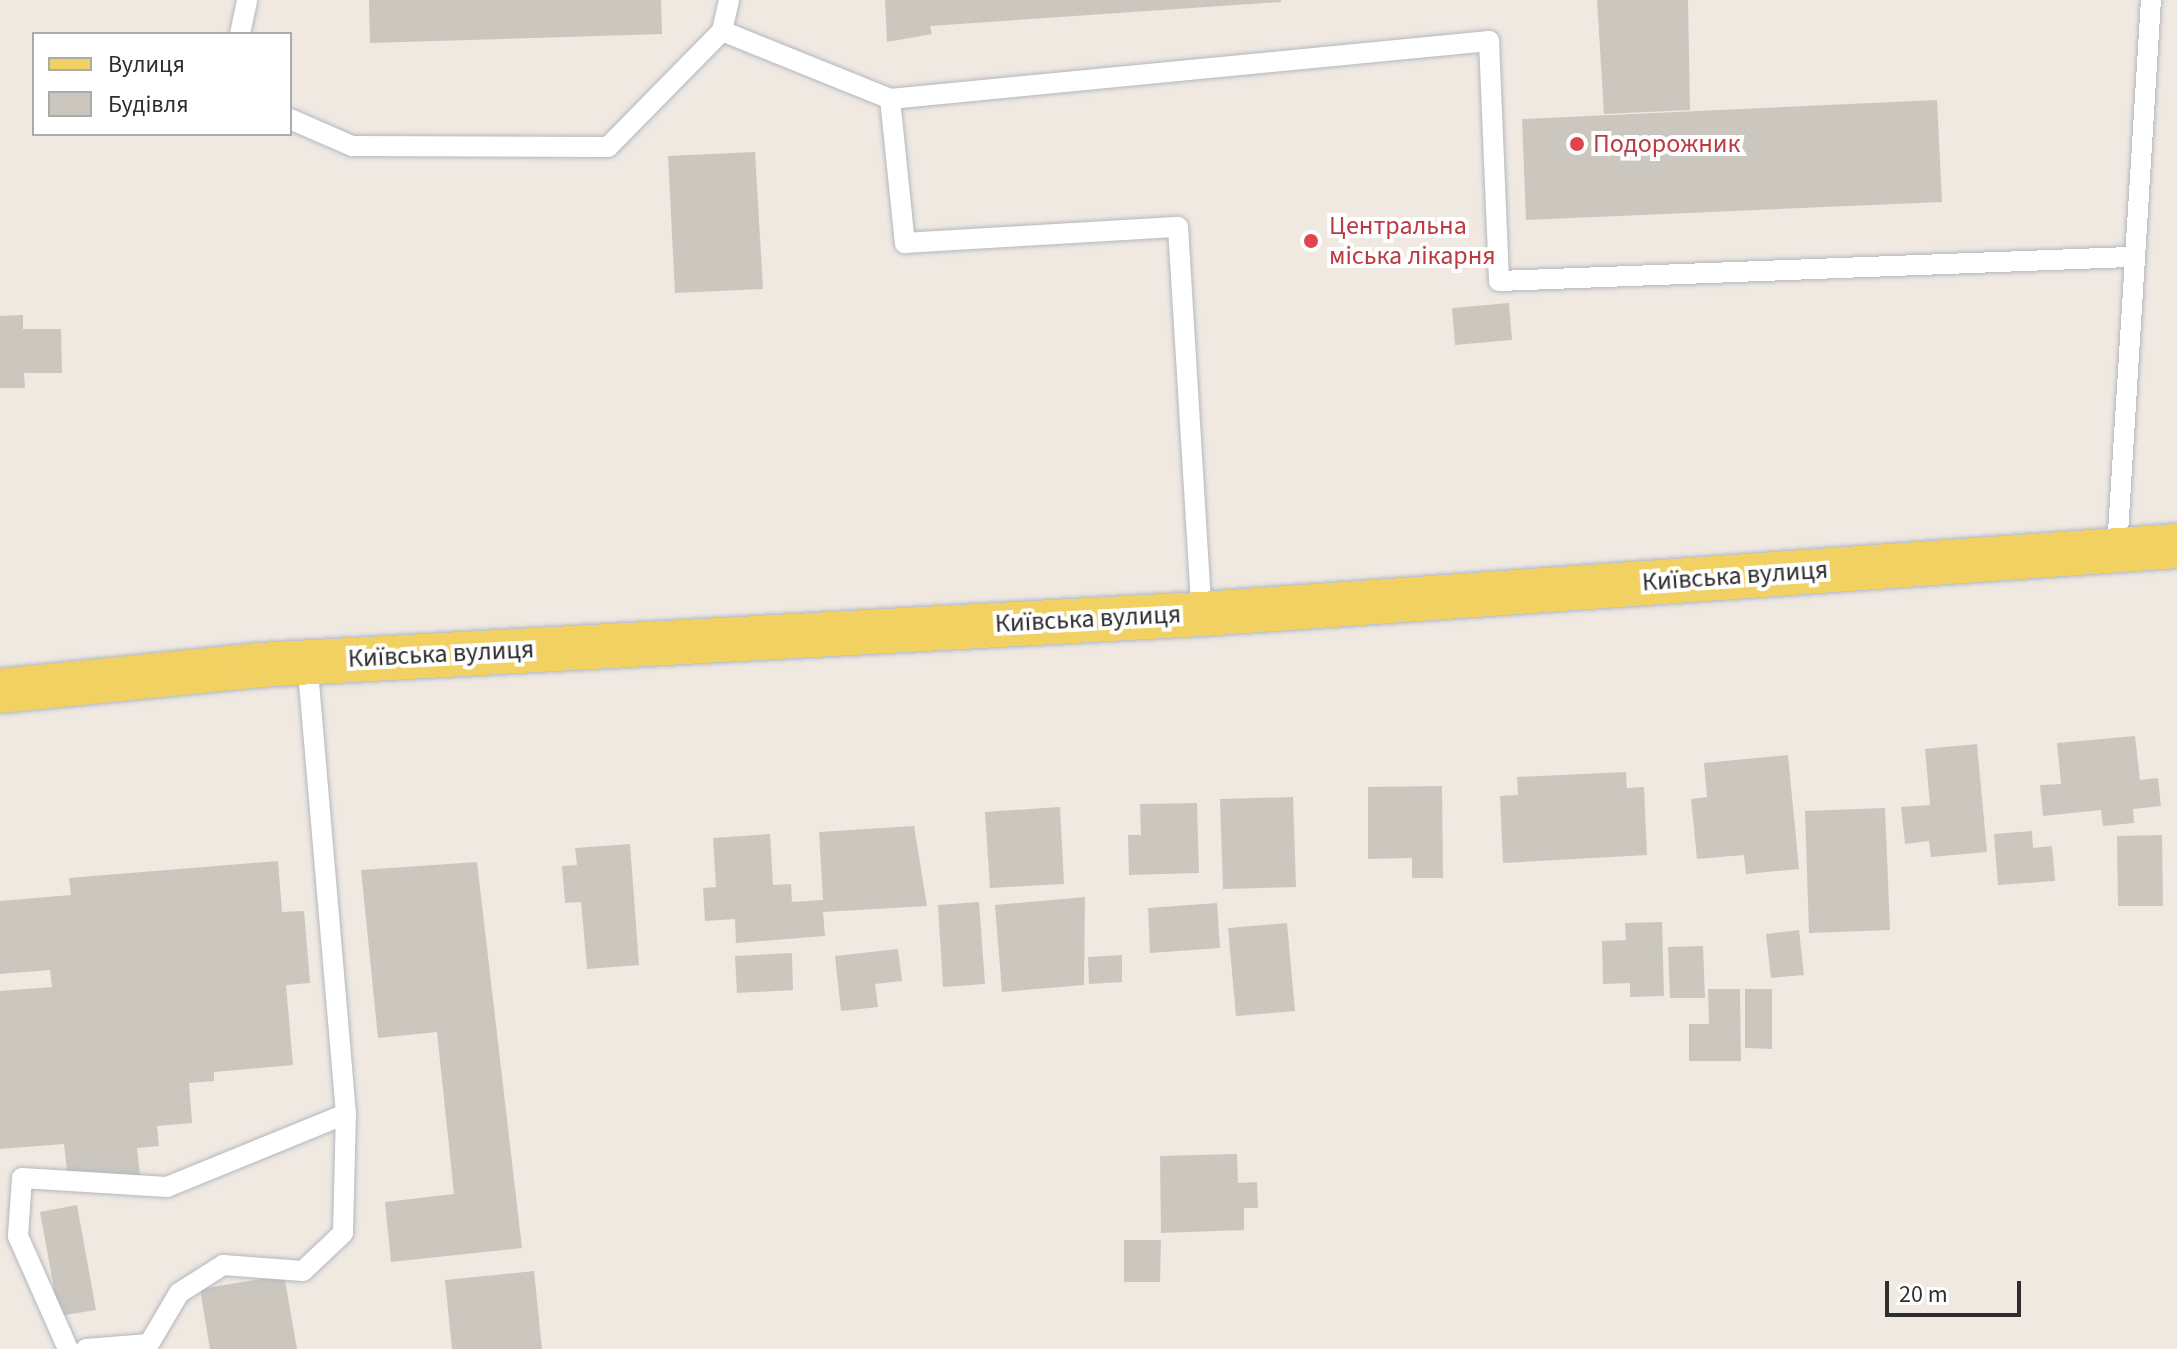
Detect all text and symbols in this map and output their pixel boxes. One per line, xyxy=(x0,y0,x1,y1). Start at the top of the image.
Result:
legend xyxy=(32,32,292,136)
text: Вулиця xyxy=(108,47,185,82)
text: Будівля xyxy=(108,87,189,122)
place label: Подорожник xyxy=(1593,128,1740,160)
marker: Подорожник xyxy=(1568,135,1586,153)
place label: Центральна міська лікарня xyxy=(1329,210,1496,272)
marker: Центральна міська лікарня xyxy=(1300,230,1322,252)
street label: Київська вулиця xyxy=(1641,554,1829,598)
street label: Київська вулиця xyxy=(994,599,1182,639)
street label: Київська вулиця xyxy=(347,634,535,674)
scale bar xyxy=(1889,1265,2025,1315)
text: 20 m xyxy=(1899,1277,1948,1312)

